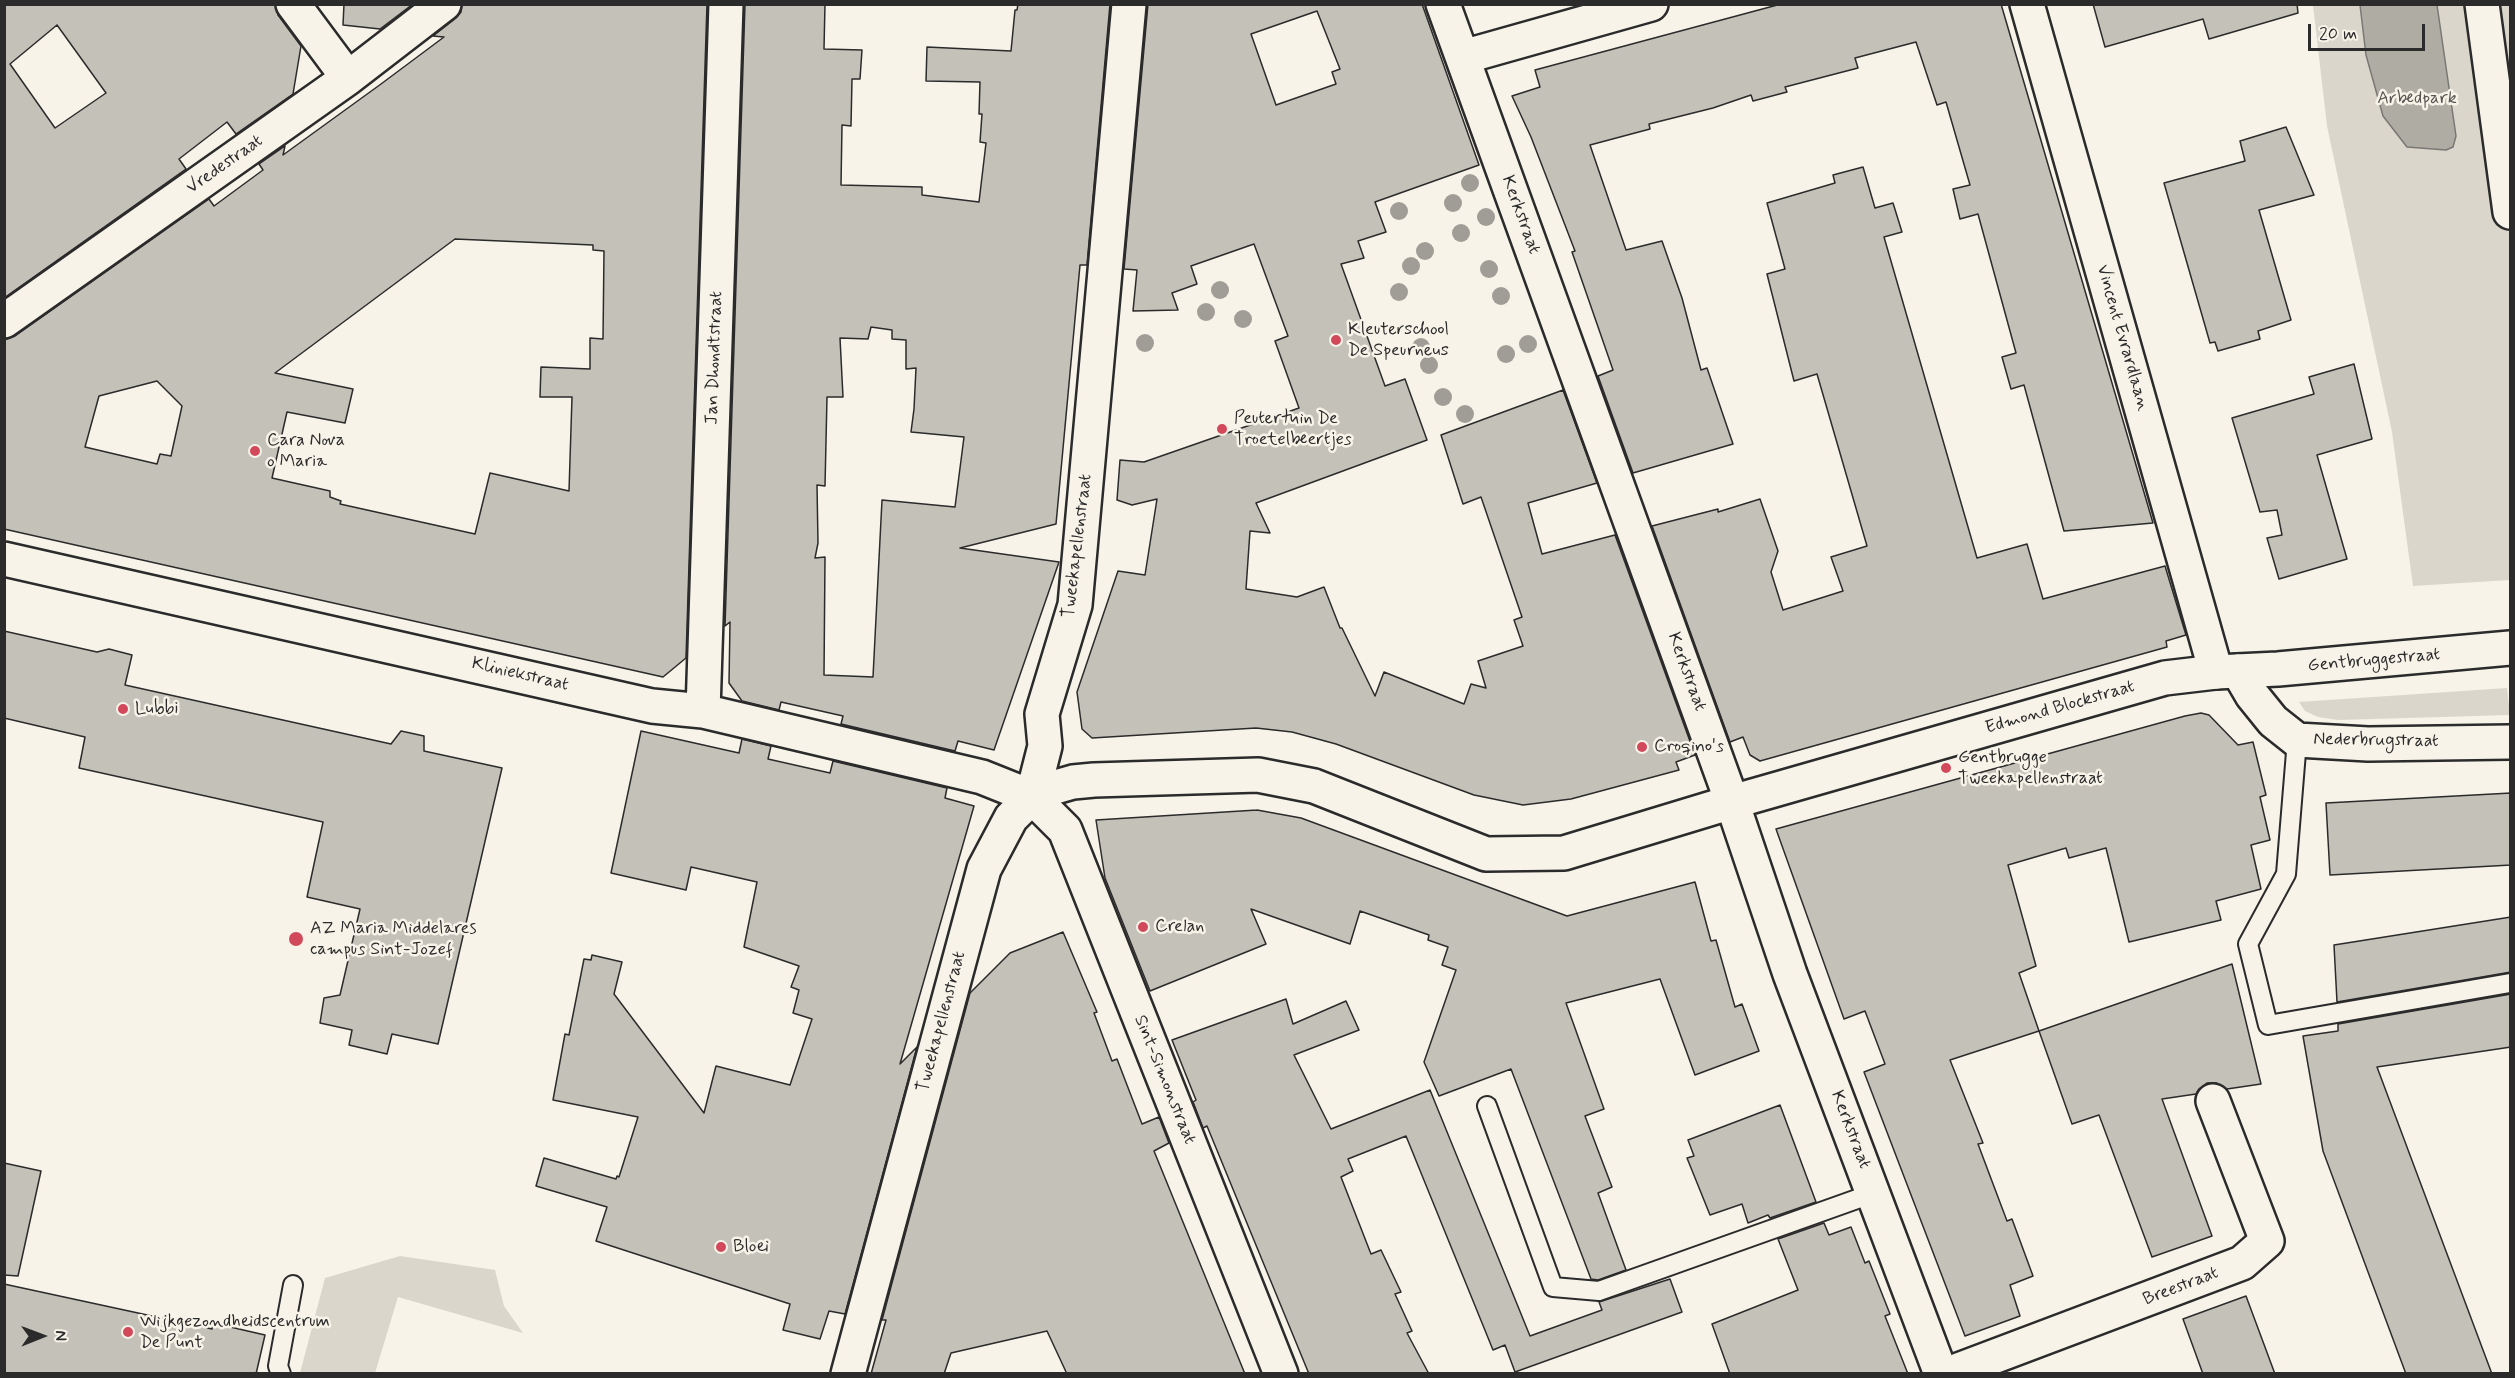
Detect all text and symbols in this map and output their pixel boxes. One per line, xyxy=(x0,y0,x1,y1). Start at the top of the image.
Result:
scale bar xyxy=(2311,12,2428,50)
text: 20 m xyxy=(2319,22,2357,46)
park label: Arbedpark xyxy=(2377,88,2457,110)
street label: Vredestraat xyxy=(183,131,267,199)
street label: Kerkstraat xyxy=(1496,173,1544,257)
street label: Vincent Evrardlaan xyxy=(2091,262,2153,414)
street label: Jan Dhondtstraat xyxy=(702,291,728,425)
place label: Kleuterschool De Speurneus xyxy=(1348,319,1449,362)
marker: Kleuterschool De Speurneus xyxy=(1329,333,1343,347)
place label: Peutertuin De Troetelbeertjes xyxy=(1234,408,1352,450)
marker: Peutertuin De Troetelbeertjes xyxy=(1215,422,1229,436)
place label: Cara Nova o Maria xyxy=(267,430,345,472)
marker: Cara Nova o Maria xyxy=(248,444,262,458)
street label: Tweekapellenstraat xyxy=(1058,473,1098,619)
street label: Kerkstraat xyxy=(1662,630,1710,714)
street label: Gentbruggestraat xyxy=(2307,644,2441,678)
street label: Kliniekstraat xyxy=(469,653,571,697)
street label: Edmond Blockstraat xyxy=(1983,676,2137,740)
place label: Lubbi xyxy=(135,698,179,720)
marker: Lubbi xyxy=(116,702,130,716)
street label: Nederbrugstraat xyxy=(2313,729,2439,753)
place label: Croqino's xyxy=(1654,736,1724,758)
marker: Croqino's xyxy=(1635,740,1649,754)
place label: Gentbrugge Tweekapellenstraat xyxy=(1958,747,2103,789)
marker: Gentbrugge Tweekapellenstraat xyxy=(1939,761,1953,775)
place label: Crelan xyxy=(1155,916,1204,938)
place label: AZ Maria Middelares campus Sint-Jozef xyxy=(310,918,476,960)
marker: Crelan xyxy=(1136,920,1150,934)
marker: AZ Maria Middelares campus Sint-Jozef xyxy=(287,930,305,948)
street label: Tweekapellenstraat xyxy=(913,949,971,1095)
street label: Sint-Simonstraat xyxy=(1128,1012,1200,1148)
street label: Kerkstraat xyxy=(1825,1088,1875,1172)
place label: Bloei xyxy=(733,1236,769,1258)
marker: Bloei xyxy=(714,1240,728,1254)
street label: Breestraat xyxy=(2140,1263,2222,1311)
north arrow xyxy=(12,1306,72,1366)
place label: Wijkgezondheidscentrum De Punt xyxy=(140,1311,330,1354)
marker: Wijkgezondheidscentrum De Punt xyxy=(121,1325,135,1339)
text: N xyxy=(50,1330,71,1341)

